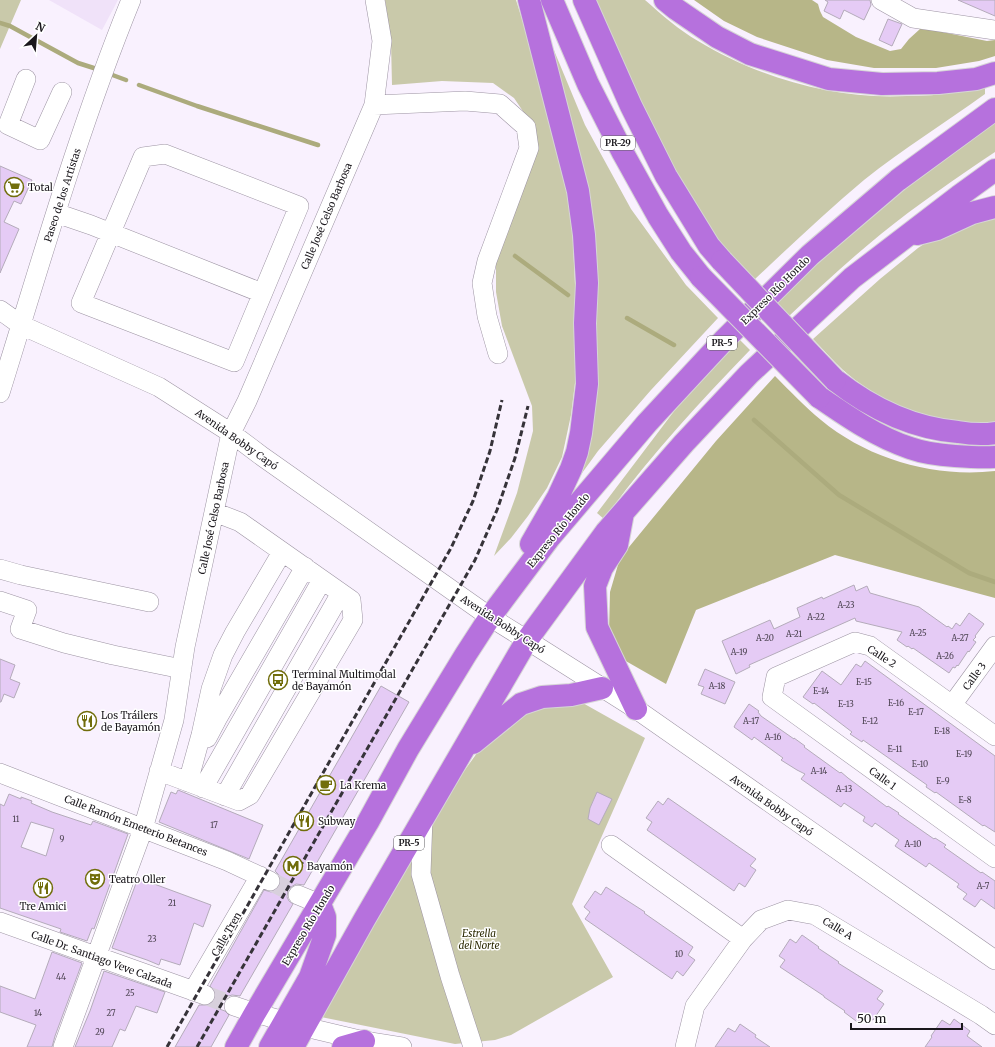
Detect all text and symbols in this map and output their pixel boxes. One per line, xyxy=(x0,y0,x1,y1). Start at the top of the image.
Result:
north arrow xyxy=(16,16,56,56)
text: N xyxy=(33,19,48,35)
road number: PR-29 xyxy=(601,136,635,150)
street label: Paseo de los Artistas xyxy=(41,146,84,244)
street label: Calle José Celso Barbosa xyxy=(298,160,355,271)
supermarket icon: Total xyxy=(3,176,25,198)
place label: Total xyxy=(28,181,53,194)
street label: Expreso Río Hondo xyxy=(738,253,813,327)
road number: PR-5 xyxy=(707,336,737,350)
street label: Avenida Bobby Capó xyxy=(192,405,281,473)
street label: Calle José Celso Barbosa xyxy=(195,460,232,576)
street label: Expreso Río Hondo xyxy=(524,490,592,570)
street label: Avenida Bobby Capó xyxy=(457,592,547,657)
house number: A-23 xyxy=(836,600,855,610)
house number: A-22 xyxy=(806,612,825,622)
house number: A-25 xyxy=(908,628,927,638)
house number: A-21 xyxy=(785,629,802,639)
house number: A-20 xyxy=(755,633,774,643)
house number: A-27 xyxy=(950,633,969,643)
street label: Calle 2 xyxy=(865,642,899,671)
house number: A-19 xyxy=(730,647,747,657)
house number: A-26 xyxy=(935,651,954,661)
street label: Calle 3 xyxy=(960,659,989,693)
place label: Terminal Multimodal de Bayamón xyxy=(292,668,396,693)
bus stop icon: Terminal Multimodal de Bayamón xyxy=(267,669,289,691)
house number: E-15 xyxy=(856,677,872,687)
house number: A-18 xyxy=(708,681,726,691)
house number: E-14 xyxy=(813,686,829,696)
house number: E-16 xyxy=(888,698,904,708)
house number: E-13 xyxy=(838,699,854,709)
house number: E-17 xyxy=(908,707,924,717)
place label: Los Tráilers de Bayamón xyxy=(101,709,161,734)
restaurant icon: Los Tráilers de Bayamón xyxy=(76,710,98,732)
house number: A-17 xyxy=(742,716,760,726)
house number: E-12 xyxy=(862,716,878,726)
house number: E-18 xyxy=(934,726,950,736)
house number: A-16 xyxy=(764,732,781,742)
house number: E-11 xyxy=(888,744,903,754)
house number: E-19 xyxy=(956,749,972,759)
house number: E-10 xyxy=(912,759,928,769)
street label: Calle 1 xyxy=(867,764,899,793)
house number: A-14 xyxy=(810,766,827,776)
street label: Avenida Bobby Capó xyxy=(727,771,816,839)
cafe icon: La Krema xyxy=(315,774,337,796)
house number: E-9 xyxy=(936,776,950,786)
place label: La Krema xyxy=(340,779,387,792)
house number: A-13 xyxy=(835,784,853,794)
street label: Calle Ramón Emeterio Betances xyxy=(62,792,209,859)
house number: E-8 xyxy=(958,795,972,805)
restaurant icon: Subway xyxy=(293,810,315,832)
house number: 11 xyxy=(13,814,20,824)
place label: Subway xyxy=(318,815,356,828)
house number: 17 xyxy=(210,820,218,830)
house number: 9 xyxy=(60,834,65,844)
road number: PR-5 xyxy=(394,836,424,850)
house number: A-10 xyxy=(904,839,921,849)
metro station icon: Bayamón xyxy=(282,855,304,877)
place label: Bayamón xyxy=(307,860,353,873)
theatre icon: Teatro Oller xyxy=(84,868,106,890)
place label: Teatro Oller xyxy=(109,873,166,886)
restaurant icon: Tre Amici xyxy=(32,877,54,899)
house number: A-7 xyxy=(976,881,990,891)
street label: Expreso Río Hondo xyxy=(279,882,338,968)
house number: 21 xyxy=(168,898,176,908)
place label: Tre Amici xyxy=(19,900,67,913)
street label: Calle Tren xyxy=(209,910,244,959)
street label: Calle A xyxy=(820,914,856,943)
park label: Estrella del Norte xyxy=(458,927,500,952)
street label: Calle Dr. Santiago Veve Calzada xyxy=(30,928,175,991)
house number: 23 xyxy=(147,934,157,944)
house number: 10 xyxy=(675,949,683,959)
house number: 44 xyxy=(56,972,66,982)
house number: 25 xyxy=(125,988,135,998)
scale bar xyxy=(851,1005,962,1031)
house number: 14 xyxy=(34,1008,42,1018)
house number: 27 xyxy=(106,1008,116,1018)
text: 50 m xyxy=(857,1011,886,1026)
house number: 29 xyxy=(95,1027,105,1037)

